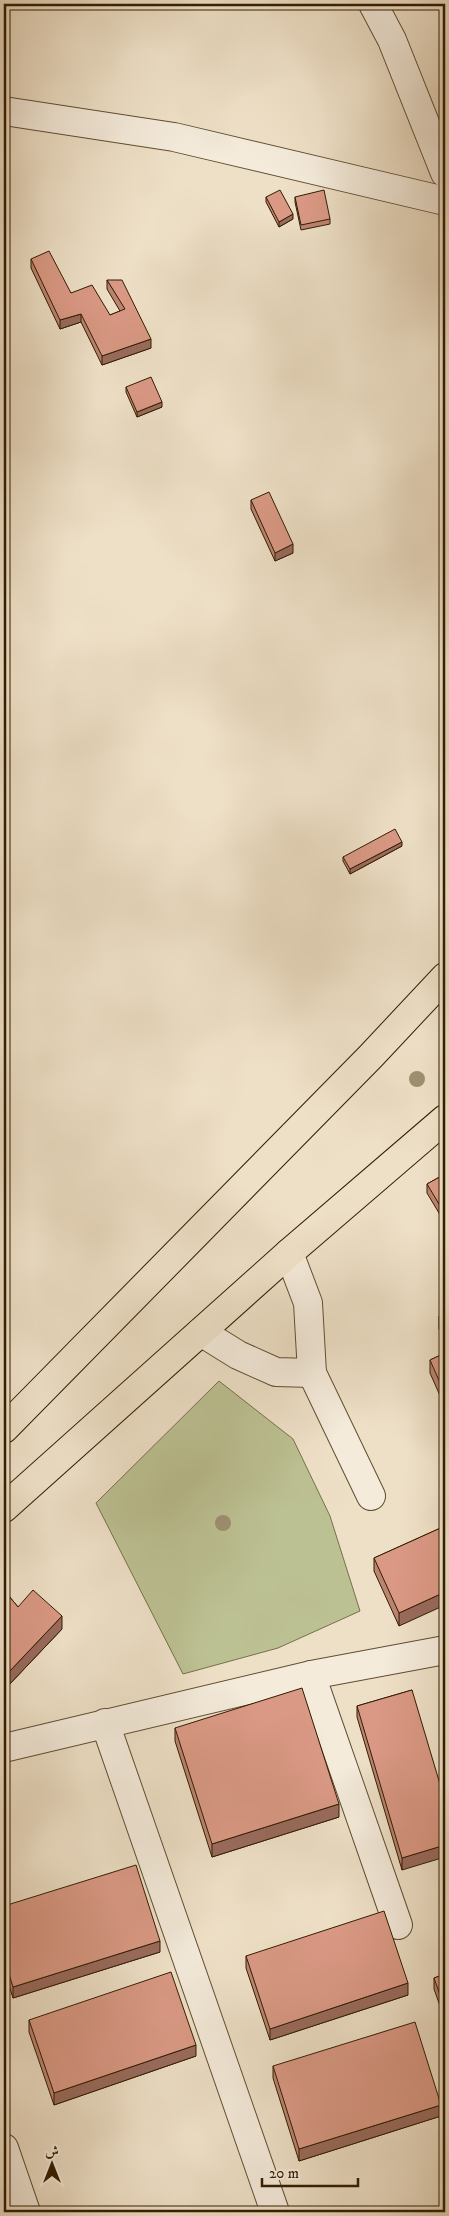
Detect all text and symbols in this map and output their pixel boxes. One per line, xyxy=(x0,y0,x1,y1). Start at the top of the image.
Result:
north arrow xyxy=(28,2138,78,2188)
text: ش xyxy=(45,2143,59,2161)
scale bar xyxy=(262,2156,358,2188)
text: 20 m xyxy=(269,2164,299,2183)

